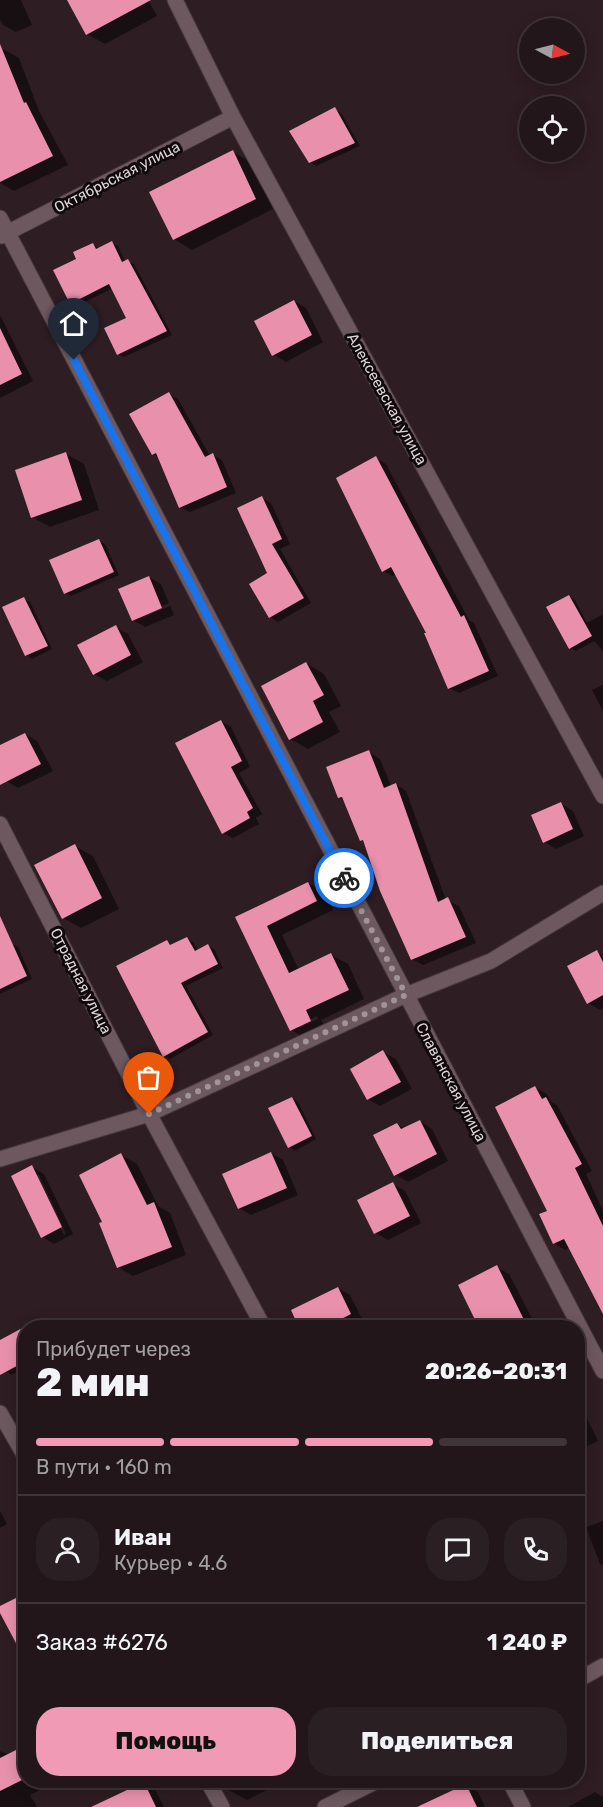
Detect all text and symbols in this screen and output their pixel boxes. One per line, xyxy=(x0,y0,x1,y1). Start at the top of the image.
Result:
north arrow xyxy=(519,18,585,84)
map controls xyxy=(519,18,585,162)
button: locate xyxy=(519,96,585,162)
street label: Октябрьская улица xyxy=(51,137,183,217)
pin xyxy=(48,298,99,360)
icon: home xyxy=(57,307,90,340)
street label: Алексеевская улица xyxy=(343,330,431,468)
courier xyxy=(314,848,374,908)
icon: bike xyxy=(328,862,361,895)
street label: Отрадная улица xyxy=(47,925,115,1037)
street label: Славянская улица xyxy=(412,1019,490,1145)
pin xyxy=(123,1052,174,1114)
icon: bag xyxy=(132,1061,165,1094)
text: Прибудет через xyxy=(36,1337,191,1361)
text: 20:26–20:31 xyxy=(425,1358,567,1385)
text: 2 мин xyxy=(36,1360,150,1406)
text: В пути · 160 m xyxy=(36,1455,172,1479)
button: person xyxy=(36,1518,99,1581)
button: chat xyxy=(426,1518,489,1581)
button: phone xyxy=(504,1518,567,1581)
text: Иван xyxy=(114,1524,172,1551)
text: Курьер · 4.6 xyxy=(114,1551,227,1575)
text: Заказ #6276 xyxy=(36,1629,168,1656)
text: 1 240 ₽ xyxy=(487,1629,567,1656)
button: Помощь xyxy=(36,1707,296,1776)
button: Поделиться xyxy=(308,1707,567,1776)

